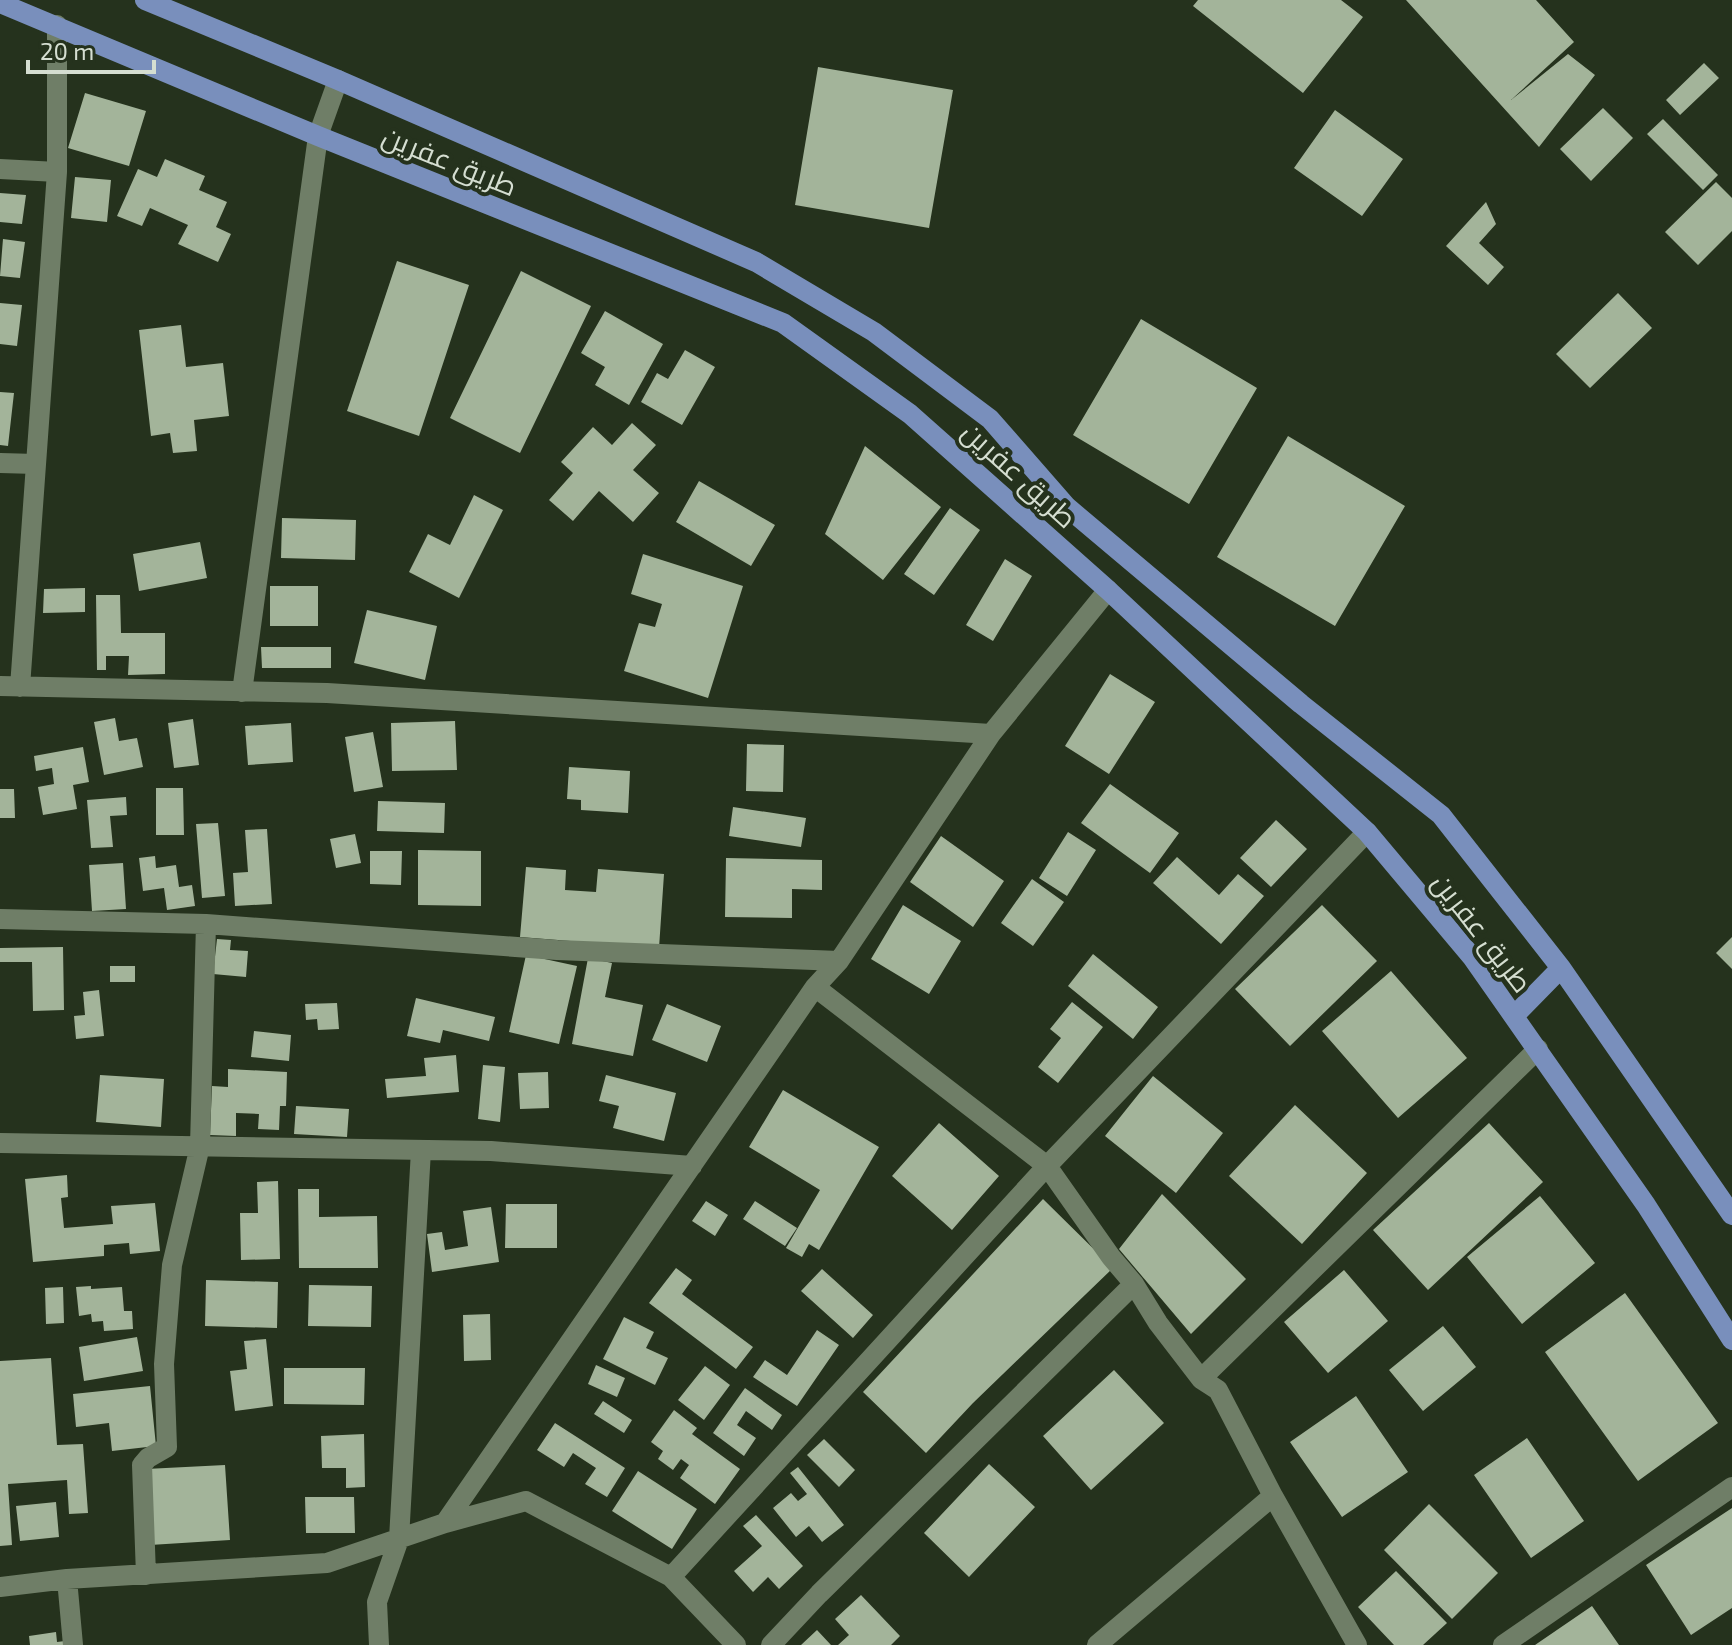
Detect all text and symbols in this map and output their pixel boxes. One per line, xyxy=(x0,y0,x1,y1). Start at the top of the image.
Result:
scale bar xyxy=(28,24,154,74)
text: 20 m xyxy=(40,36,94,65)
street label: طريق عفرين xyxy=(377,118,522,203)
street label: طريق عفرين xyxy=(955,414,1084,535)
street label: طريق عفرين xyxy=(1425,865,1540,999)

